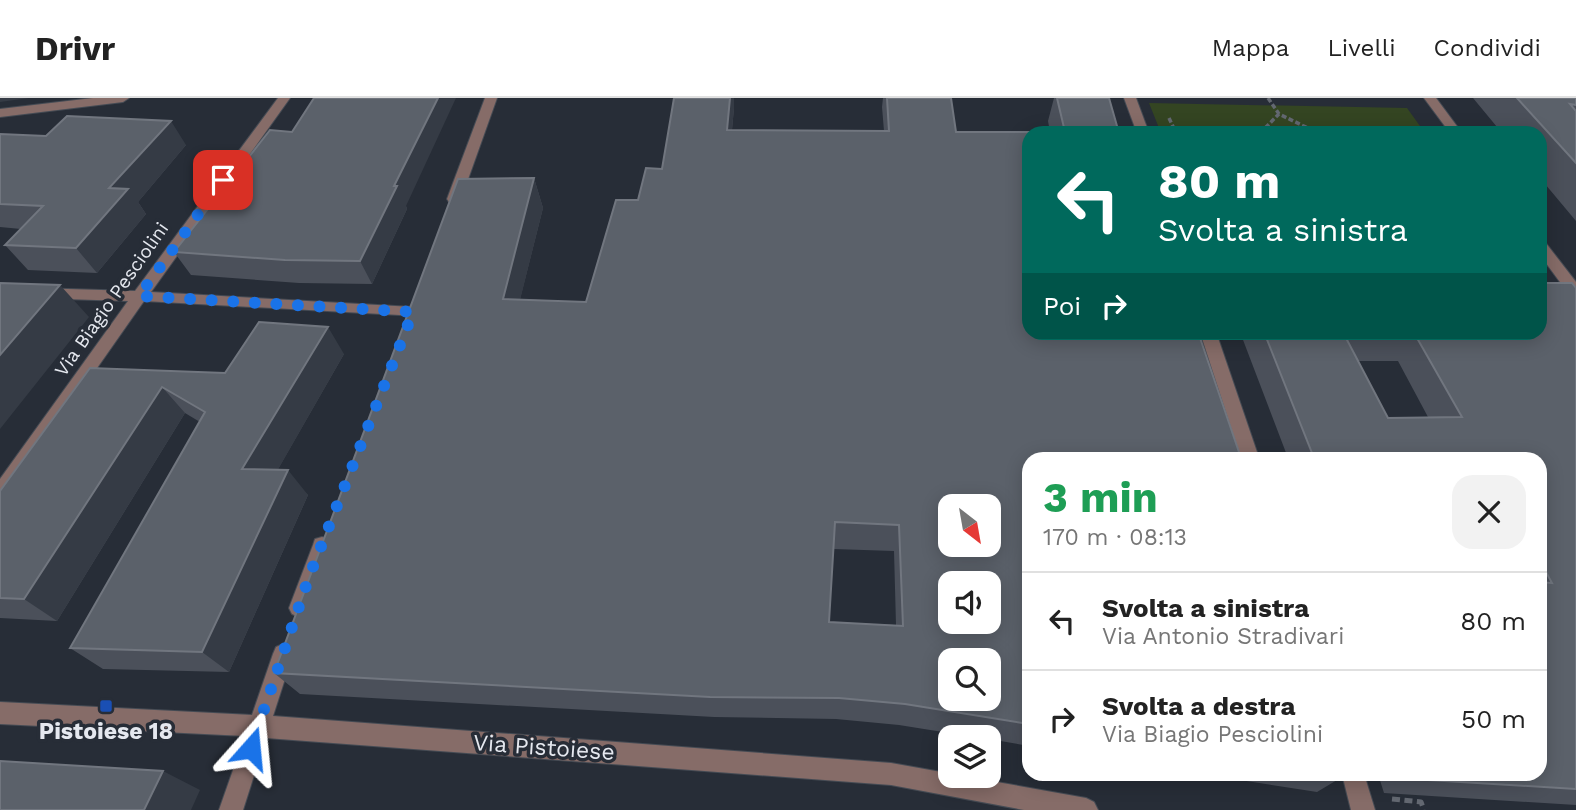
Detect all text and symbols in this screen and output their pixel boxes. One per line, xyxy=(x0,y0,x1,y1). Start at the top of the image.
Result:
text: Drivr xyxy=(35,29,115,68)
text: Mappa xyxy=(1212,34,1289,62)
text: Livelli xyxy=(1327,34,1396,62)
text: Condividi xyxy=(1434,34,1541,62)
pin xyxy=(193,150,253,210)
text: 80 m xyxy=(1158,152,1280,210)
icon: left xyxy=(1043,154,1134,245)
icon: arrive xyxy=(204,161,242,199)
text: Svolta a sinistra xyxy=(1158,211,1408,249)
street label: Via Biagio Pesciolini xyxy=(50,218,173,381)
icon: right xyxy=(1095,287,1133,325)
text: Poi xyxy=(1043,291,1081,321)
text: 3 min xyxy=(1043,473,1158,522)
button: close xyxy=(1452,475,1526,549)
north arrow xyxy=(938,494,1001,556)
map controls xyxy=(938,494,1001,788)
text: 170 m · 08:13 xyxy=(1043,524,1187,551)
button: sound xyxy=(938,571,1001,634)
text: Svolta a sinistra xyxy=(1102,593,1309,623)
icon: left xyxy=(1043,602,1081,640)
text: 80 m xyxy=(1460,606,1526,636)
text: Via Antonio Stradivari xyxy=(1102,623,1344,650)
button: search xyxy=(938,648,1001,711)
text: Svolta a destra xyxy=(1102,691,1295,721)
marker: Pistoiese 18 xyxy=(98,698,114,714)
icon: right xyxy=(1043,700,1081,738)
text: 50 m xyxy=(1461,704,1526,734)
position arrow xyxy=(214,711,288,785)
place label: Pistoiese 18 xyxy=(39,718,173,745)
text: Via Biagio Pesciolini xyxy=(1102,721,1323,748)
button: layers xyxy=(938,725,1001,788)
street label: Via Pistoiese xyxy=(472,729,616,766)

